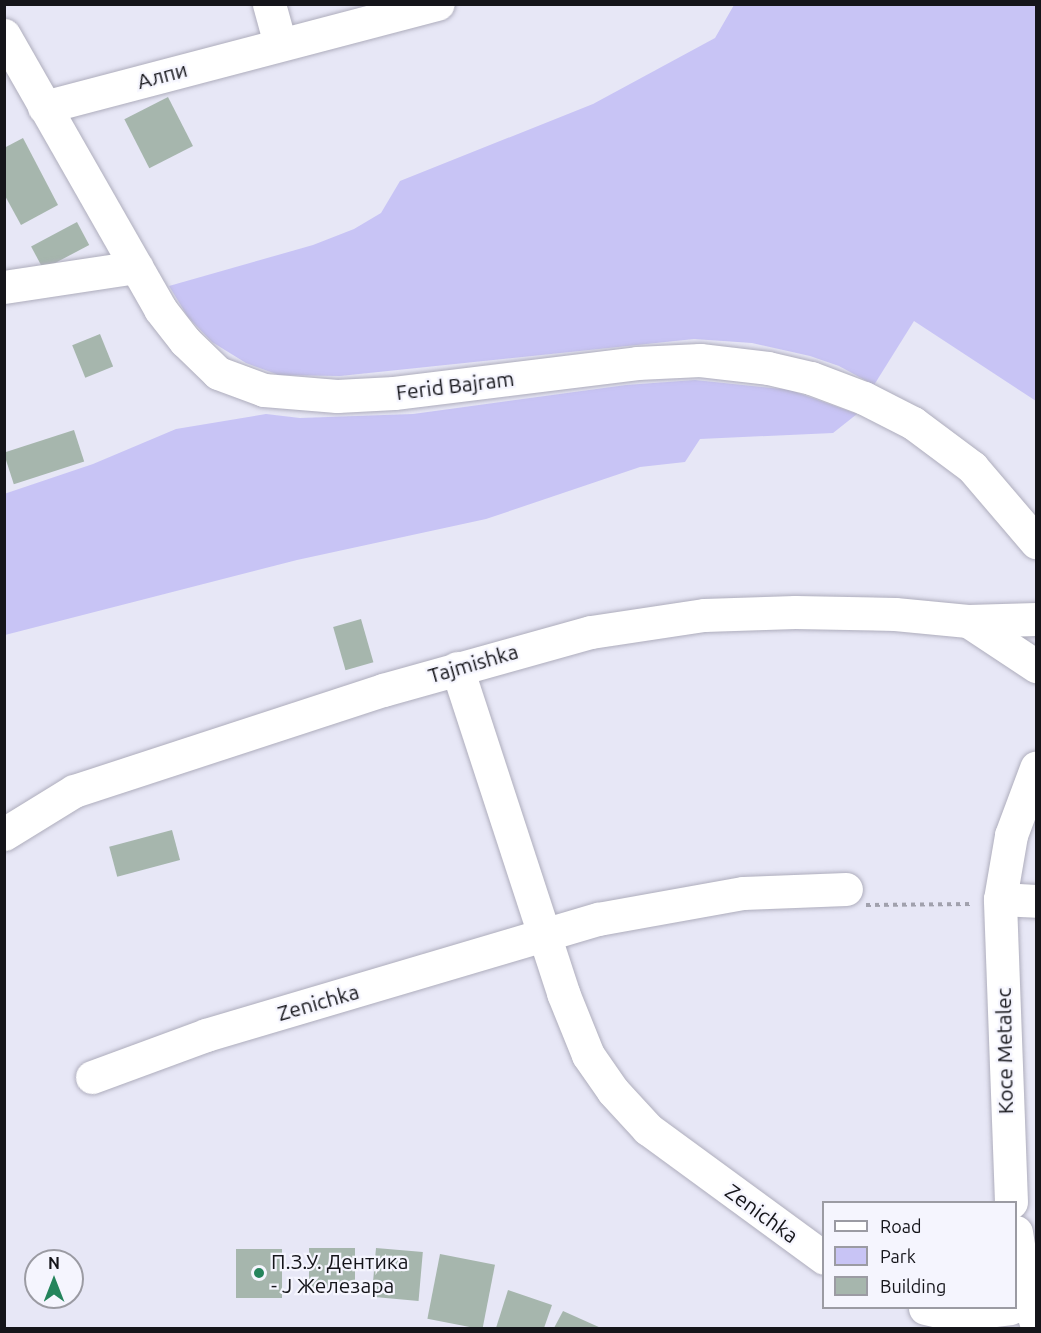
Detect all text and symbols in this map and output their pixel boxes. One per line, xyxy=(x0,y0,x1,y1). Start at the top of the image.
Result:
street label: Алпи xyxy=(134,56,190,94)
street label: Ferid Bajram xyxy=(394,365,516,405)
street label: Tajmishka xyxy=(425,638,521,688)
street label: Zenichka xyxy=(274,978,362,1026)
street label: Koce Metalec xyxy=(990,987,1018,1115)
street label: Zenichka xyxy=(721,1178,803,1248)
legend xyxy=(822,1201,1017,1309)
text: Road xyxy=(880,1216,922,1236)
text: Park xyxy=(880,1246,916,1266)
place label: П.З.У. Дентика - Ј Железара xyxy=(271,1248,408,1298)
north arrow xyxy=(24,1249,84,1309)
text: N xyxy=(48,1254,60,1272)
marker: П.З.У. Дентика - Ј Железара xyxy=(252,1266,266,1280)
text: Building xyxy=(880,1276,946,1296)

